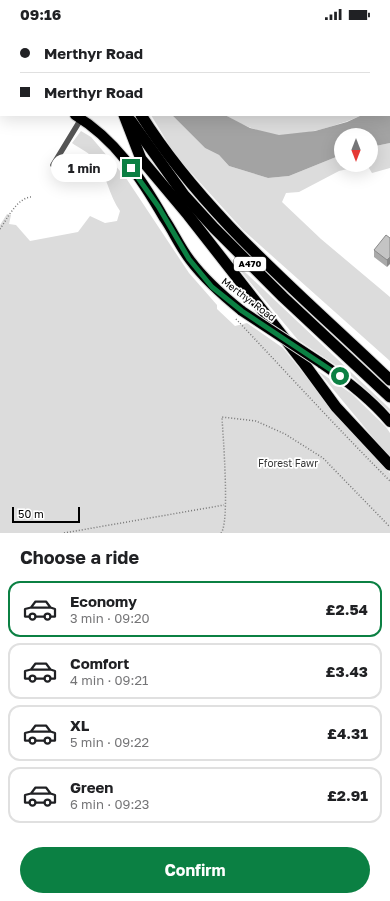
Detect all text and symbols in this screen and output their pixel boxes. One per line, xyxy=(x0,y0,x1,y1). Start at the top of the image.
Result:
text: 09:16 xyxy=(20,5,61,23)
text: Merthyr Road xyxy=(44,44,143,62)
text: Merthyr Road xyxy=(44,83,143,101)
north arrow xyxy=(334,128,378,172)
map controls xyxy=(334,128,378,172)
callout: 1 min xyxy=(51,154,117,182)
route end xyxy=(122,159,140,177)
text: 1 min xyxy=(68,160,100,176)
road number: A470 xyxy=(234,257,266,271)
street label: Merthyr Road xyxy=(219,275,279,323)
route start xyxy=(331,367,349,385)
park label: Fforest Fawr xyxy=(258,457,318,469)
scale bar xyxy=(12,505,80,524)
text: 50 m xyxy=(18,507,44,520)
text: Choose a ride xyxy=(20,546,139,568)
icon: car xyxy=(22,591,58,627)
text: Economy xyxy=(70,592,137,610)
text: £2.54 xyxy=(326,600,368,618)
text: 3 min · 09:20 xyxy=(70,610,150,626)
icon: car xyxy=(22,653,58,689)
text: Comfort xyxy=(70,654,129,672)
text: £3.43 xyxy=(326,662,368,680)
text: 4 min · 09:21 xyxy=(70,672,148,688)
icon: car xyxy=(22,715,58,751)
text: XL xyxy=(70,716,89,734)
text: £4.31 xyxy=(327,724,368,742)
text: 5 min · 09:22 xyxy=(70,734,149,750)
icon: car xyxy=(22,777,58,813)
text: Green xyxy=(70,778,113,796)
text: £2.91 xyxy=(327,786,368,804)
text: 6 min · 09:23 xyxy=(70,796,149,812)
button: Confirm xyxy=(20,847,370,893)

